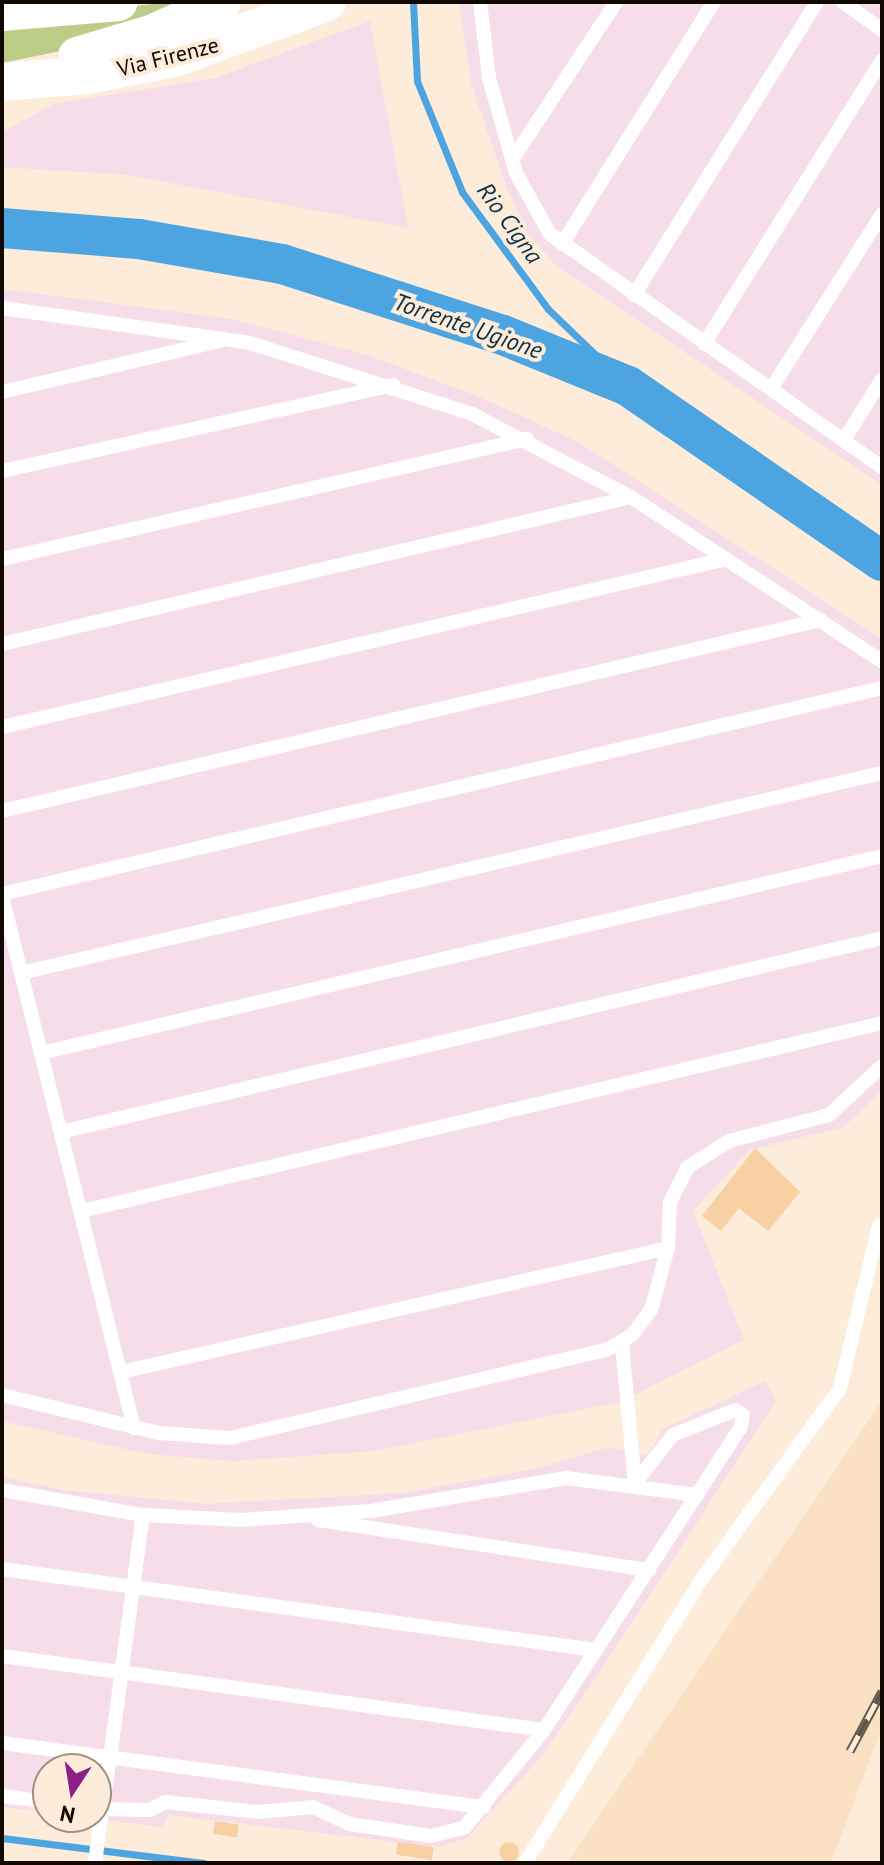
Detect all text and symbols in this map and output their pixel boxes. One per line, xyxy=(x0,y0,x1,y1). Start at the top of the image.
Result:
street label: Via Firenze xyxy=(114,32,222,82)
water label: Rio Cigna xyxy=(471,177,549,269)
water label: Torrente Ugione xyxy=(390,287,546,365)
north arrow xyxy=(32,1753,112,1833)
text: N xyxy=(57,1799,77,1830)

